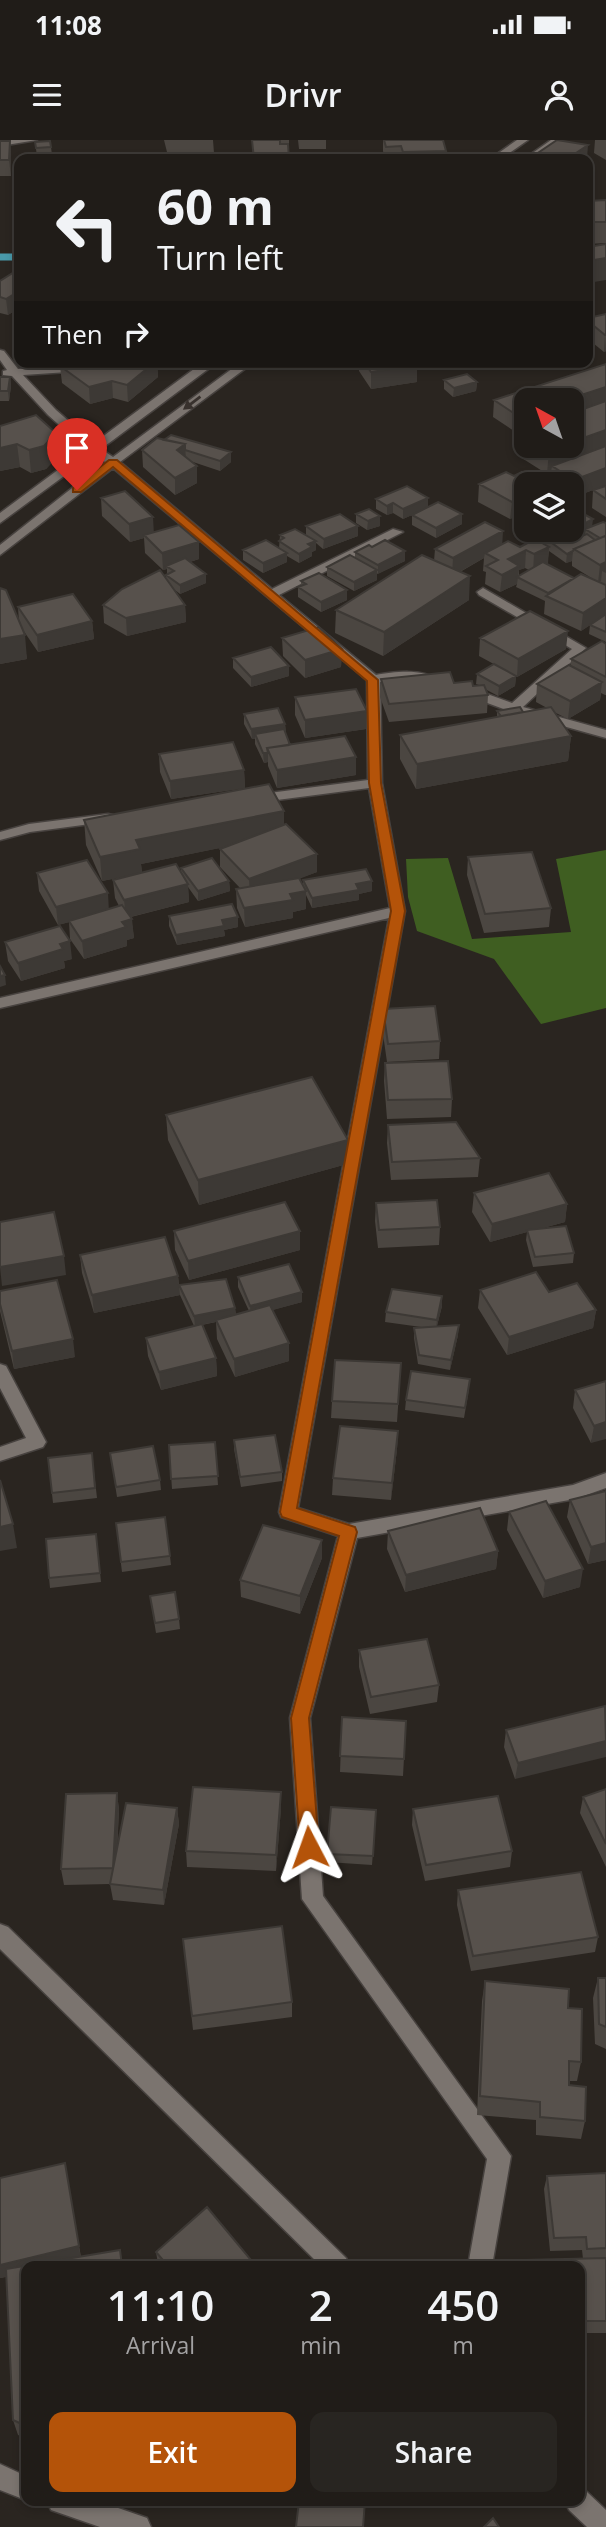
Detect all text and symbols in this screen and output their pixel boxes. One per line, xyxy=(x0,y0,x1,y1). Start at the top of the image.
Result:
text: 11:08 xyxy=(35,7,102,43)
text: Drivr xyxy=(264,73,342,116)
icon: menu xyxy=(28,76,66,114)
icon: person xyxy=(540,76,578,114)
text: 60 m xyxy=(157,173,274,239)
icon: left xyxy=(42,182,133,273)
text: Turn left xyxy=(157,236,283,279)
icon: right xyxy=(117,315,155,353)
text: Then xyxy=(42,316,103,352)
north arrow xyxy=(514,388,584,458)
map controls xyxy=(514,388,584,542)
one-way arrow xyxy=(183,396,201,410)
pin xyxy=(47,418,107,490)
icon: arrive xyxy=(58,429,96,467)
button: layers xyxy=(514,472,584,542)
position arrow xyxy=(272,1810,346,1884)
text: 11:10 xyxy=(107,2276,214,2333)
text: 2 xyxy=(309,2276,333,2333)
text: 450 xyxy=(427,2276,499,2333)
text: Arrival xyxy=(126,2329,195,2361)
text: min xyxy=(300,2329,341,2361)
text: m xyxy=(453,2329,474,2361)
button: Exit xyxy=(49,2412,296,2492)
button: Share xyxy=(310,2412,557,2492)

